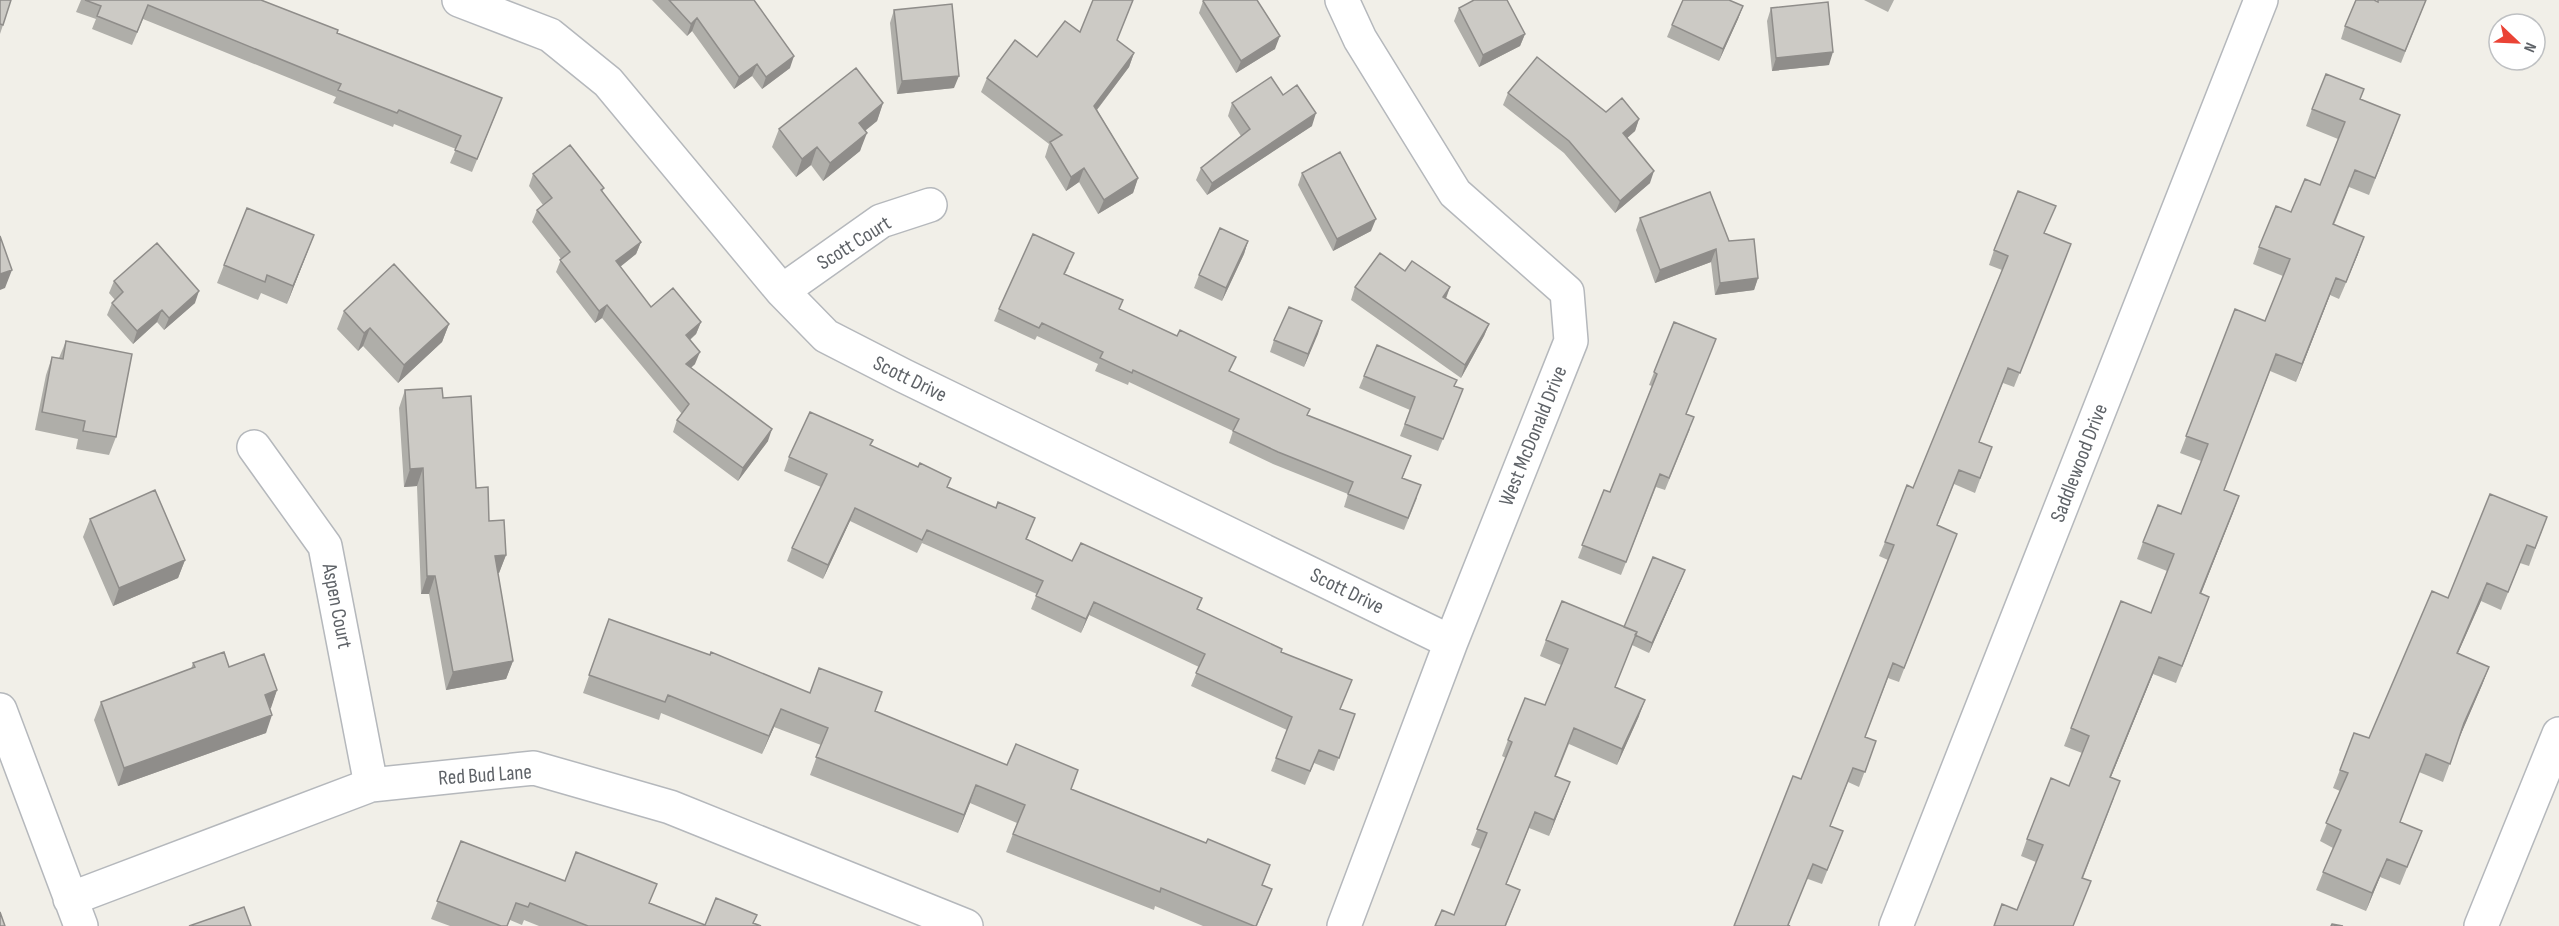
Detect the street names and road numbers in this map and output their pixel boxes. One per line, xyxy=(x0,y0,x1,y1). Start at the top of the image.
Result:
street label: Scott Court xyxy=(812,211,896,275)
street label: Scott Drive xyxy=(869,350,951,408)
street label: West McDonald Drive xyxy=(1494,362,1572,510)
street label: Saddlewood Drive xyxy=(2045,400,2113,526)
street label: Aspen Court xyxy=(316,560,357,651)
street label: Scott Drive xyxy=(1306,562,1388,620)
street label: Red Bud Lane xyxy=(437,759,533,791)

